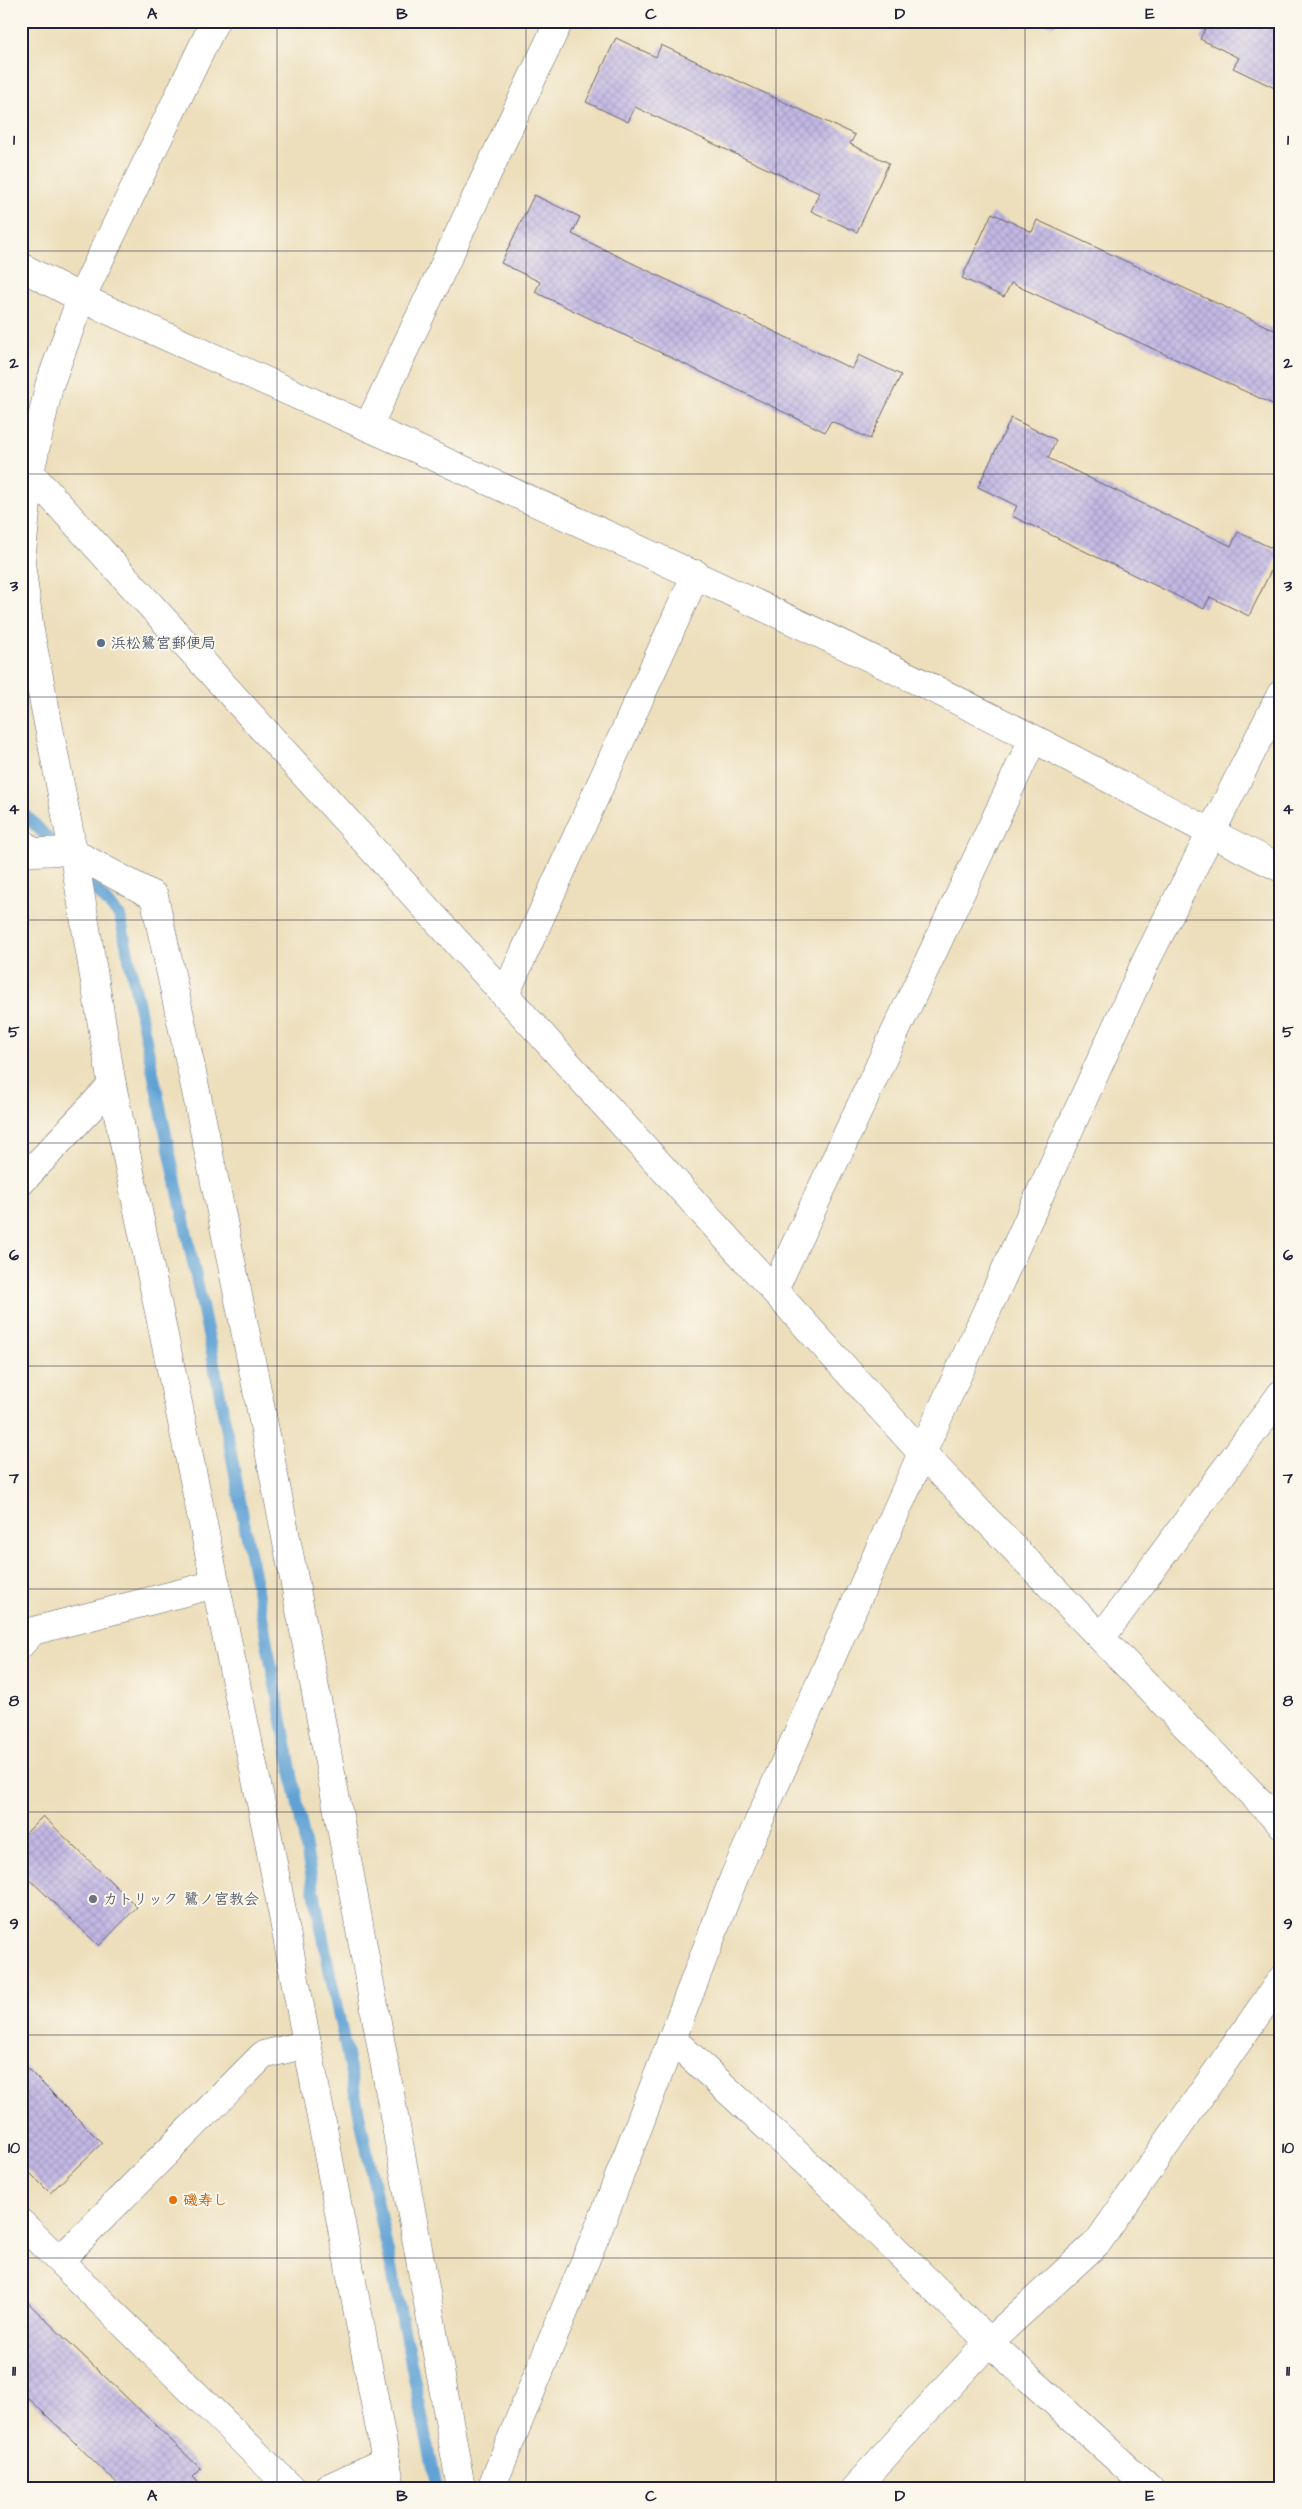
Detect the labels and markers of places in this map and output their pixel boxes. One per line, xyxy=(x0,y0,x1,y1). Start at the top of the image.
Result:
place label: 浜松鷺宮郵便局 xyxy=(111,633,216,654)
marker: 浜松鷺宮郵便局 xyxy=(95,637,107,649)
place label: カトリック 鷺ノ宮教会 xyxy=(103,1889,259,1910)
marker: カトリック 鷺ノ宮教会 xyxy=(87,1893,99,1905)
place label: 磯寿し xyxy=(183,2190,228,2211)
marker: 磯寿し xyxy=(167,2194,179,2206)

